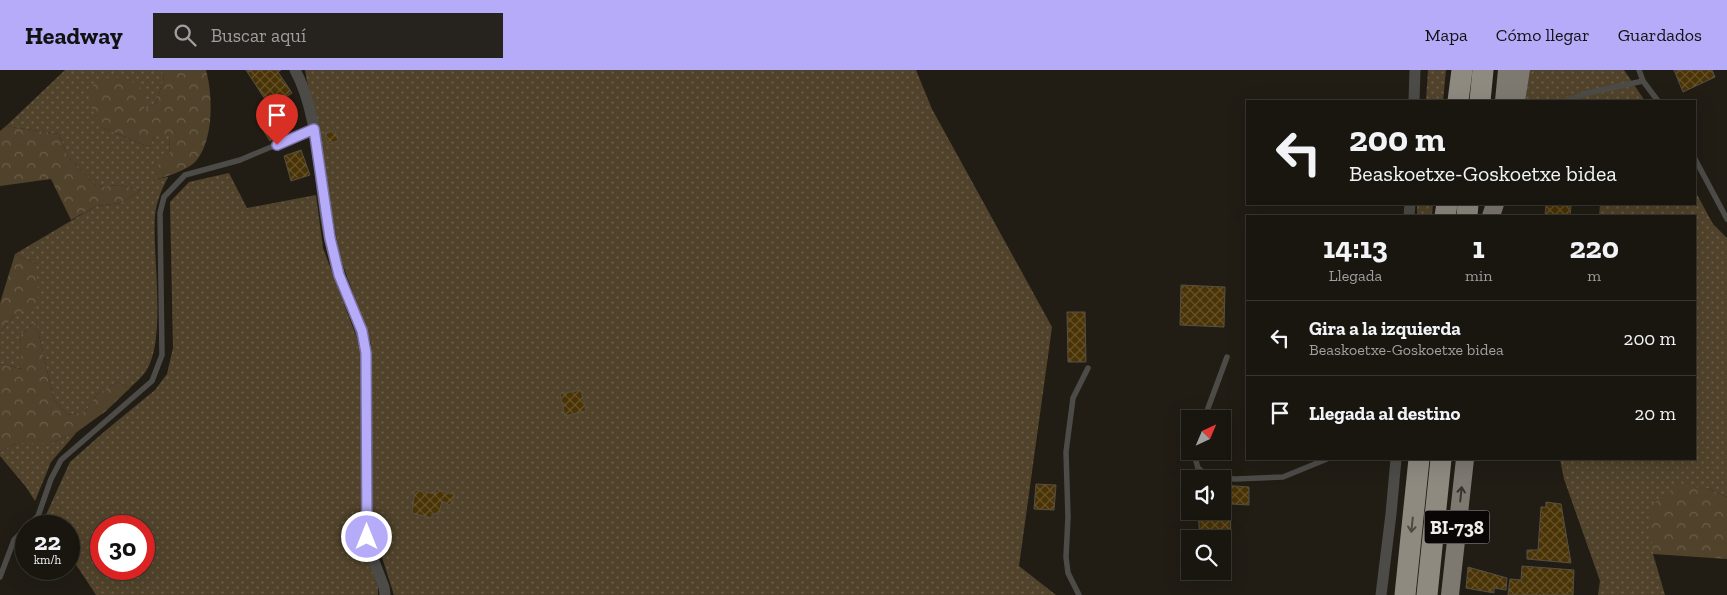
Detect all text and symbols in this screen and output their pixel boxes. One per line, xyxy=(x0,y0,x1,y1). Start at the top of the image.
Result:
search box xyxy=(153,13,503,58)
text: Headway xyxy=(25,21,123,50)
icon: search xyxy=(171,21,199,49)
text: Buscar aquí xyxy=(211,24,306,47)
text: Mapa xyxy=(1425,24,1468,46)
text: Cómo llegar xyxy=(1496,24,1590,46)
text: Guardados xyxy=(1618,24,1702,46)
pin xyxy=(256,94,298,145)
icon: arrive xyxy=(263,101,291,129)
text: 200 m xyxy=(1349,118,1445,160)
icon: left xyxy=(1266,120,1331,185)
text: Beaskoetxe-Goskoetxe bidea xyxy=(1349,160,1617,187)
text: 14:13 xyxy=(1323,230,1388,266)
text: 1 xyxy=(1473,230,1485,266)
text: 220 xyxy=(1569,230,1619,266)
text: Llegada xyxy=(1329,266,1382,285)
text: min xyxy=(1465,266,1492,285)
text: m xyxy=(1587,266,1601,285)
text: Gira a la izquierda xyxy=(1309,317,1461,340)
icon: left xyxy=(1266,324,1294,352)
text: 200 m xyxy=(1624,327,1676,350)
text: Beaskoetxe-Goskoetxe bidea xyxy=(1309,340,1504,359)
icon: arrive xyxy=(1266,399,1294,427)
text: Llegada al destino xyxy=(1309,402,1460,425)
text: 20 m xyxy=(1635,402,1676,425)
north arrow xyxy=(1181,410,1231,460)
map controls xyxy=(1181,410,1231,580)
button: sound xyxy=(1181,470,1231,520)
one-way arrow xyxy=(1456,487,1466,503)
position arrow xyxy=(340,510,392,562)
road number: BI-738 xyxy=(1424,511,1490,544)
speed limit sign: 30 xyxy=(90,515,155,580)
one-way arrow xyxy=(1408,516,1417,532)
text: 22 xyxy=(34,526,61,556)
button: search xyxy=(1181,530,1231,580)
text: km/h xyxy=(34,553,61,567)

